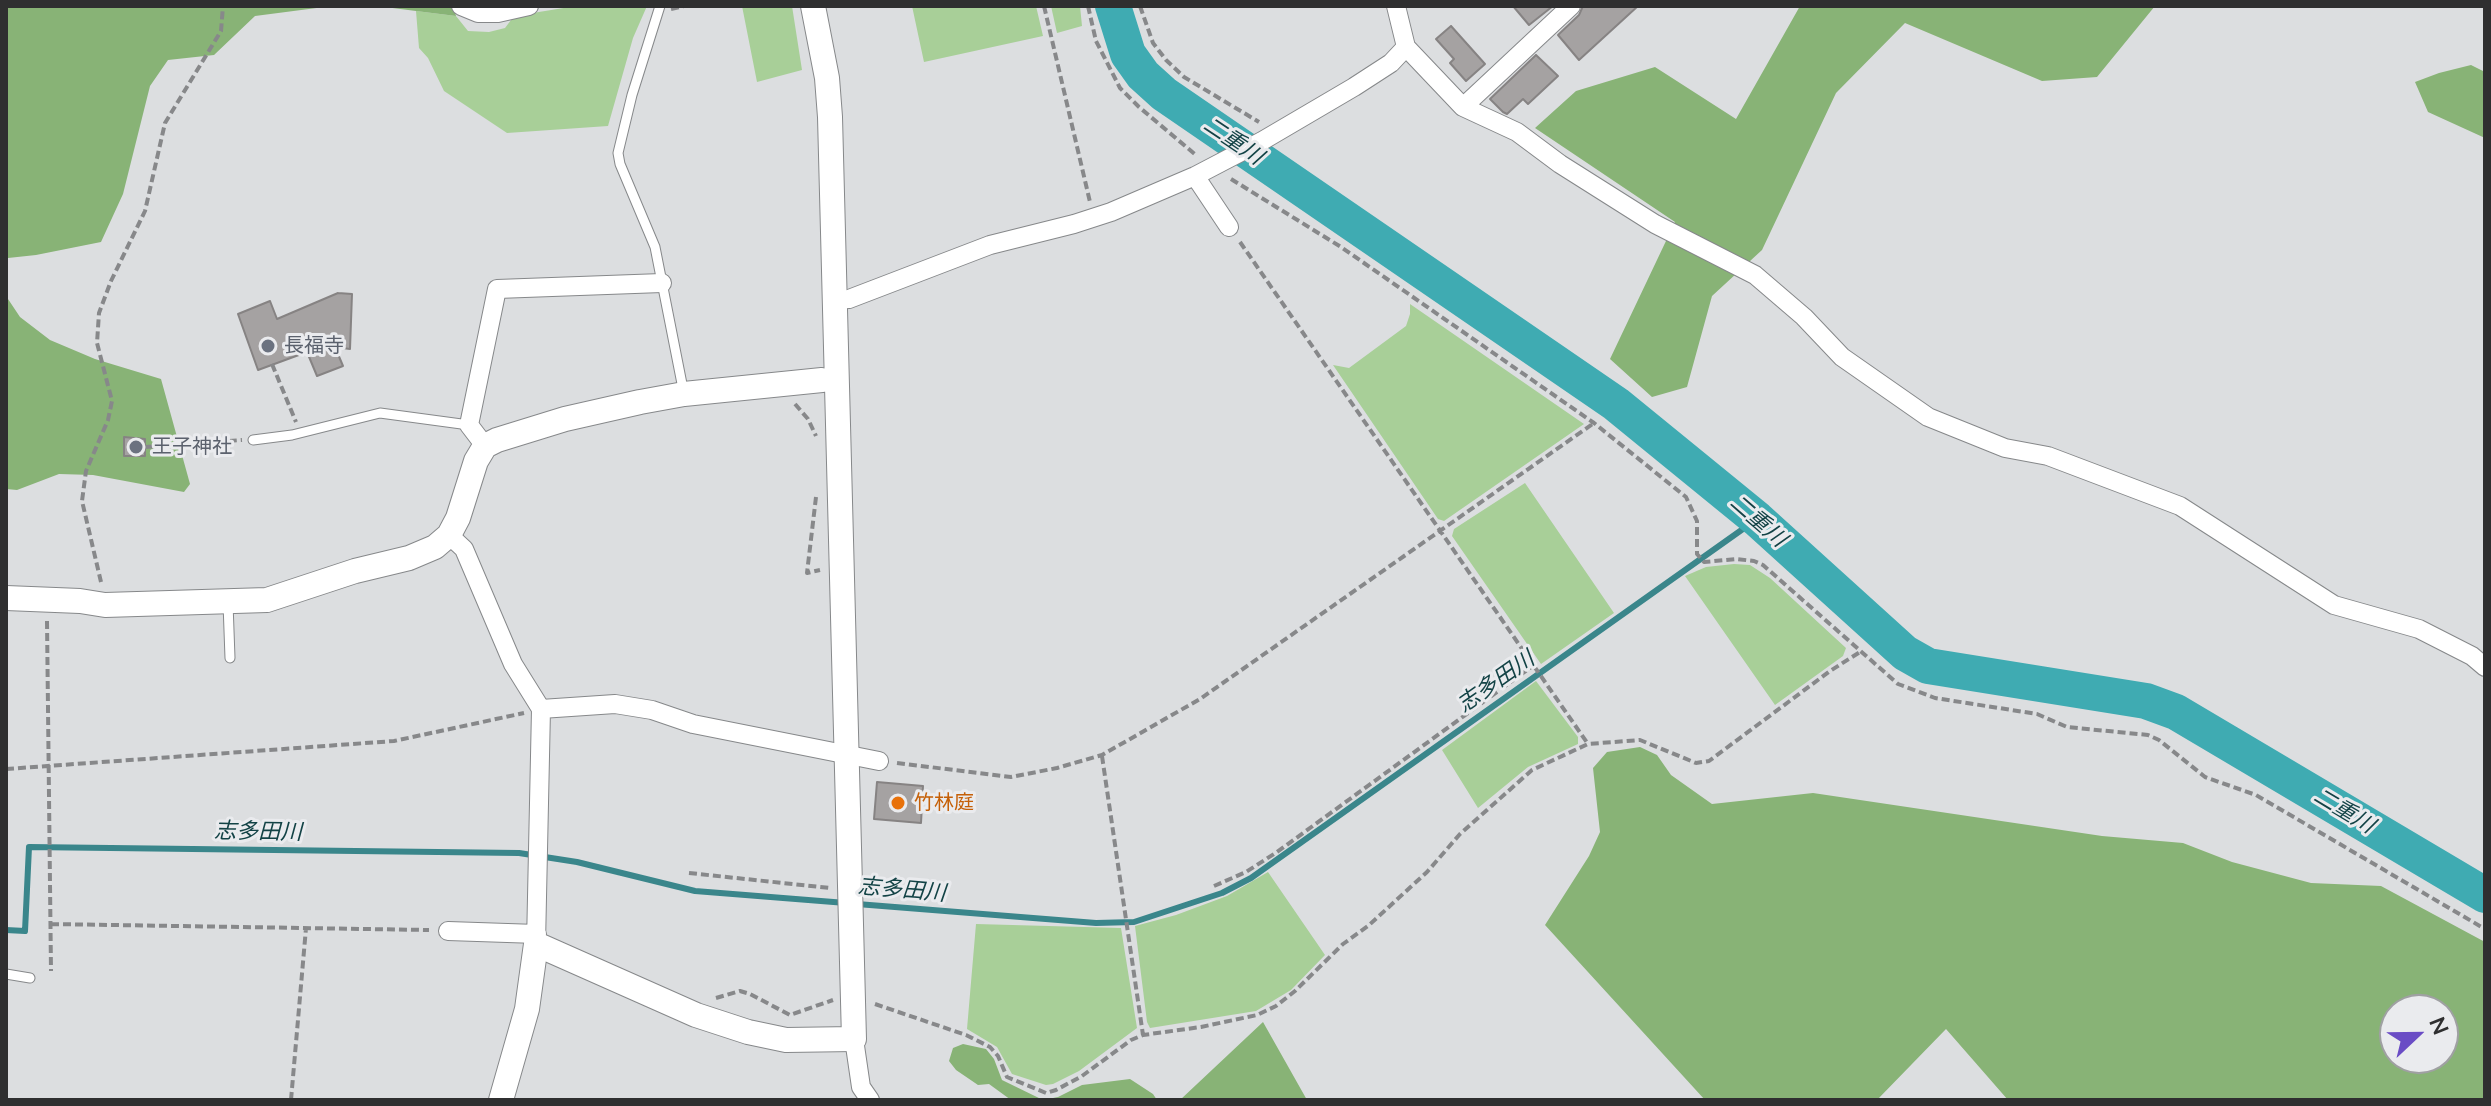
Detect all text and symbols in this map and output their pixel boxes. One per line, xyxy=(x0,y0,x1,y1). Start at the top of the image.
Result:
water label: 二重川 xyxy=(1198,112,1268,170)
place label: 長福寺 xyxy=(284,334,344,358)
marker: 長福寺 xyxy=(259,337,277,355)
place label: 王子神社 xyxy=(152,435,232,459)
marker: 王子神社 xyxy=(127,438,145,456)
water label: 二重川 xyxy=(1724,489,1792,553)
water label: 志多田川 xyxy=(1452,646,1540,718)
water label: 二重川 xyxy=(2309,783,2379,839)
place label: 竹林庭 xyxy=(914,791,974,815)
marker: 竹林庭 xyxy=(889,794,907,812)
water label: 志多田川 xyxy=(214,818,302,846)
water label: 志多田川 xyxy=(857,873,947,907)
north arrow xyxy=(2379,994,2459,1074)
text: N xyxy=(2423,1013,2455,1039)

